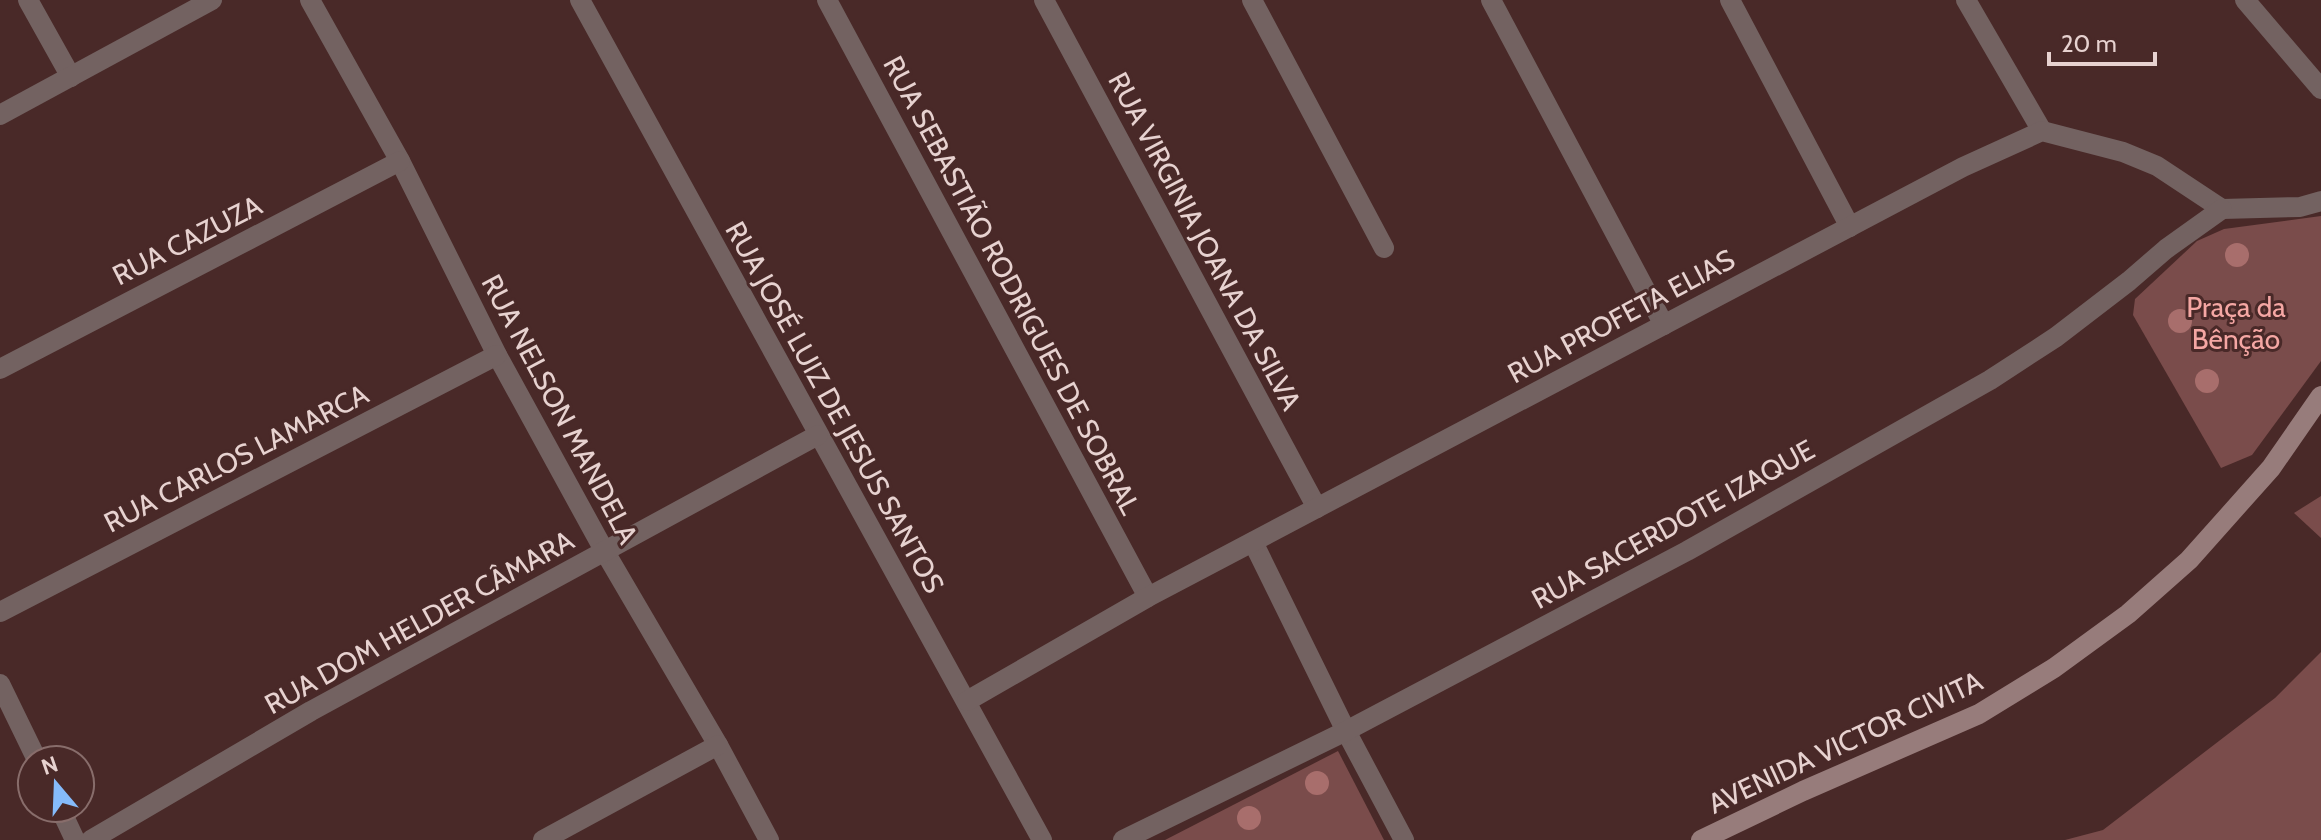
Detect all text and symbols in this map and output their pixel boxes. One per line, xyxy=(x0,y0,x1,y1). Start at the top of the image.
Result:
scale bar xyxy=(2049,16,2155,66)
text: 20 m xyxy=(2061,29,2117,58)
street label: RUA SEBASTIÃO RODRIGUES DE SOBRAL xyxy=(876,50,1148,520)
street label: RUA VIRGINIA JOANA DA SILVA xyxy=(1101,66,1309,416)
street label: RUA CAZUZA xyxy=(107,188,268,292)
street label: RUA JOSÉ LUIZ DE JESUS SANTOS xyxy=(718,215,952,599)
street label: RUA PROFETA ELIAS xyxy=(1502,242,1740,390)
street label: RUA NELSON MANDELA xyxy=(475,268,646,550)
park label: Praça da Bênção xyxy=(2186,290,2286,356)
street label: RUA CARLOS LAMARCA xyxy=(98,376,374,539)
street label: RUA SACERDOTE IZAQUE xyxy=(1526,432,1820,616)
street label: RUA DOM HELDER CÂMARA xyxy=(259,522,580,721)
street label: AVENIDA VICTOR CIVITA xyxy=(1702,663,1988,821)
north arrow xyxy=(16,744,96,824)
text: N xyxy=(38,750,61,781)

